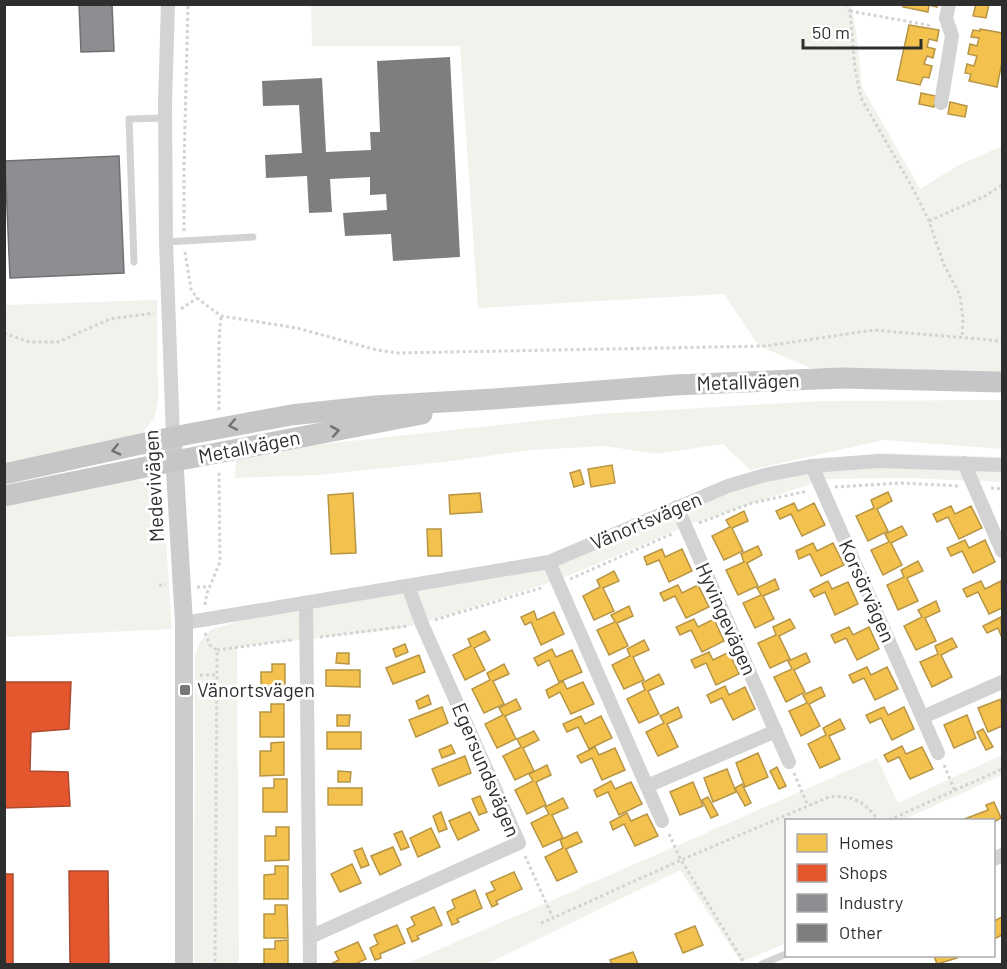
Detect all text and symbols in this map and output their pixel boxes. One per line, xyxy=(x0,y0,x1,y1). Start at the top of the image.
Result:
scale bar xyxy=(803,12,922,50)
text: 50 m xyxy=(812,21,850,43)
street label: Metallvägen xyxy=(696,367,800,395)
one-way arrow xyxy=(229,418,239,431)
street label: Metallvägen xyxy=(196,424,302,468)
one-way arrow xyxy=(330,425,340,438)
street label: Medevivägen xyxy=(138,429,168,543)
one-way arrow xyxy=(111,442,121,455)
street label: Vänortsvägen xyxy=(587,486,705,554)
street label: Korsörvägen xyxy=(835,536,901,646)
street label: Hyvingevägen xyxy=(691,559,762,678)
place label: Vänortsvägen xyxy=(197,677,315,701)
marker: Vänortsvägen xyxy=(178,683,192,697)
street label: Egersundsvägen xyxy=(448,699,526,840)
legend xyxy=(785,819,995,957)
text: Homes xyxy=(839,831,893,853)
text: Shops xyxy=(839,861,888,883)
text: Industry xyxy=(839,891,903,913)
text: Other xyxy=(839,921,883,943)

